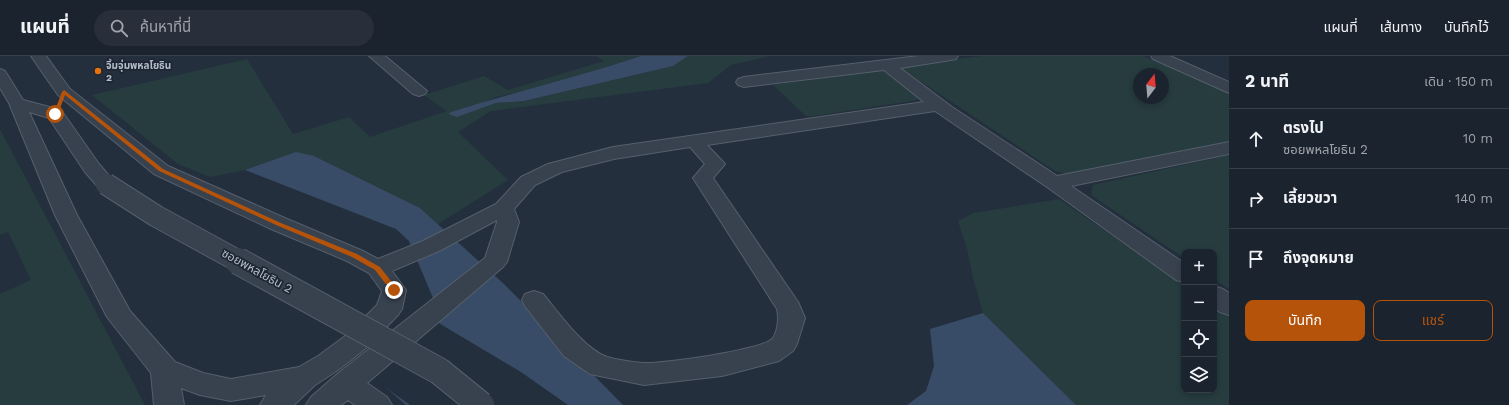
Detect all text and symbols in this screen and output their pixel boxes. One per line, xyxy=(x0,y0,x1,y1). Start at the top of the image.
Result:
search box xyxy=(94,10,374,46)
text: แผนที่ xyxy=(20,15,70,38)
icon: search xyxy=(108,17,130,39)
text: ค้นหาที่นี่ xyxy=(140,18,191,36)
text: แผนที่ xyxy=(1324,19,1358,35)
text: เส้นทาง xyxy=(1380,19,1422,35)
text: บันทึกไว้ xyxy=(1444,19,1489,35)
place label: จิ้มจุ่มพหลโยธิน 2 xyxy=(106,58,171,83)
marker: จิ้มจุ่มพหลโยธิน 2 xyxy=(93,66,103,76)
north arrow xyxy=(1133,68,1169,104)
text: 2 นาที xyxy=(1245,71,1289,91)
text: เดิน · 150 m xyxy=(1424,74,1493,89)
route start xyxy=(46,105,64,123)
text: ตรงไป xyxy=(1283,119,1324,137)
icon: ahead xyxy=(1245,128,1267,150)
text: 10 m xyxy=(1463,131,1493,146)
text: ซอยพหลโยธิน 2 xyxy=(1283,142,1368,157)
icon: right xyxy=(1245,188,1267,210)
text: เลี้ยวขวา xyxy=(1283,189,1337,207)
text: 140 m xyxy=(1455,191,1493,206)
street label: ซอยพหลโยธิน 2 xyxy=(219,246,295,296)
icon: arrive xyxy=(1245,248,1267,270)
map controls xyxy=(1181,249,1217,393)
button: + xyxy=(1181,249,1217,285)
text: ถึงจุดหมาย xyxy=(1283,249,1354,267)
route end xyxy=(385,281,403,299)
button: − xyxy=(1181,285,1217,321)
button: บันทึก xyxy=(1245,300,1365,341)
button: แชร์ xyxy=(1373,300,1493,341)
button: locate xyxy=(1181,321,1217,357)
button: layers xyxy=(1181,357,1217,393)

